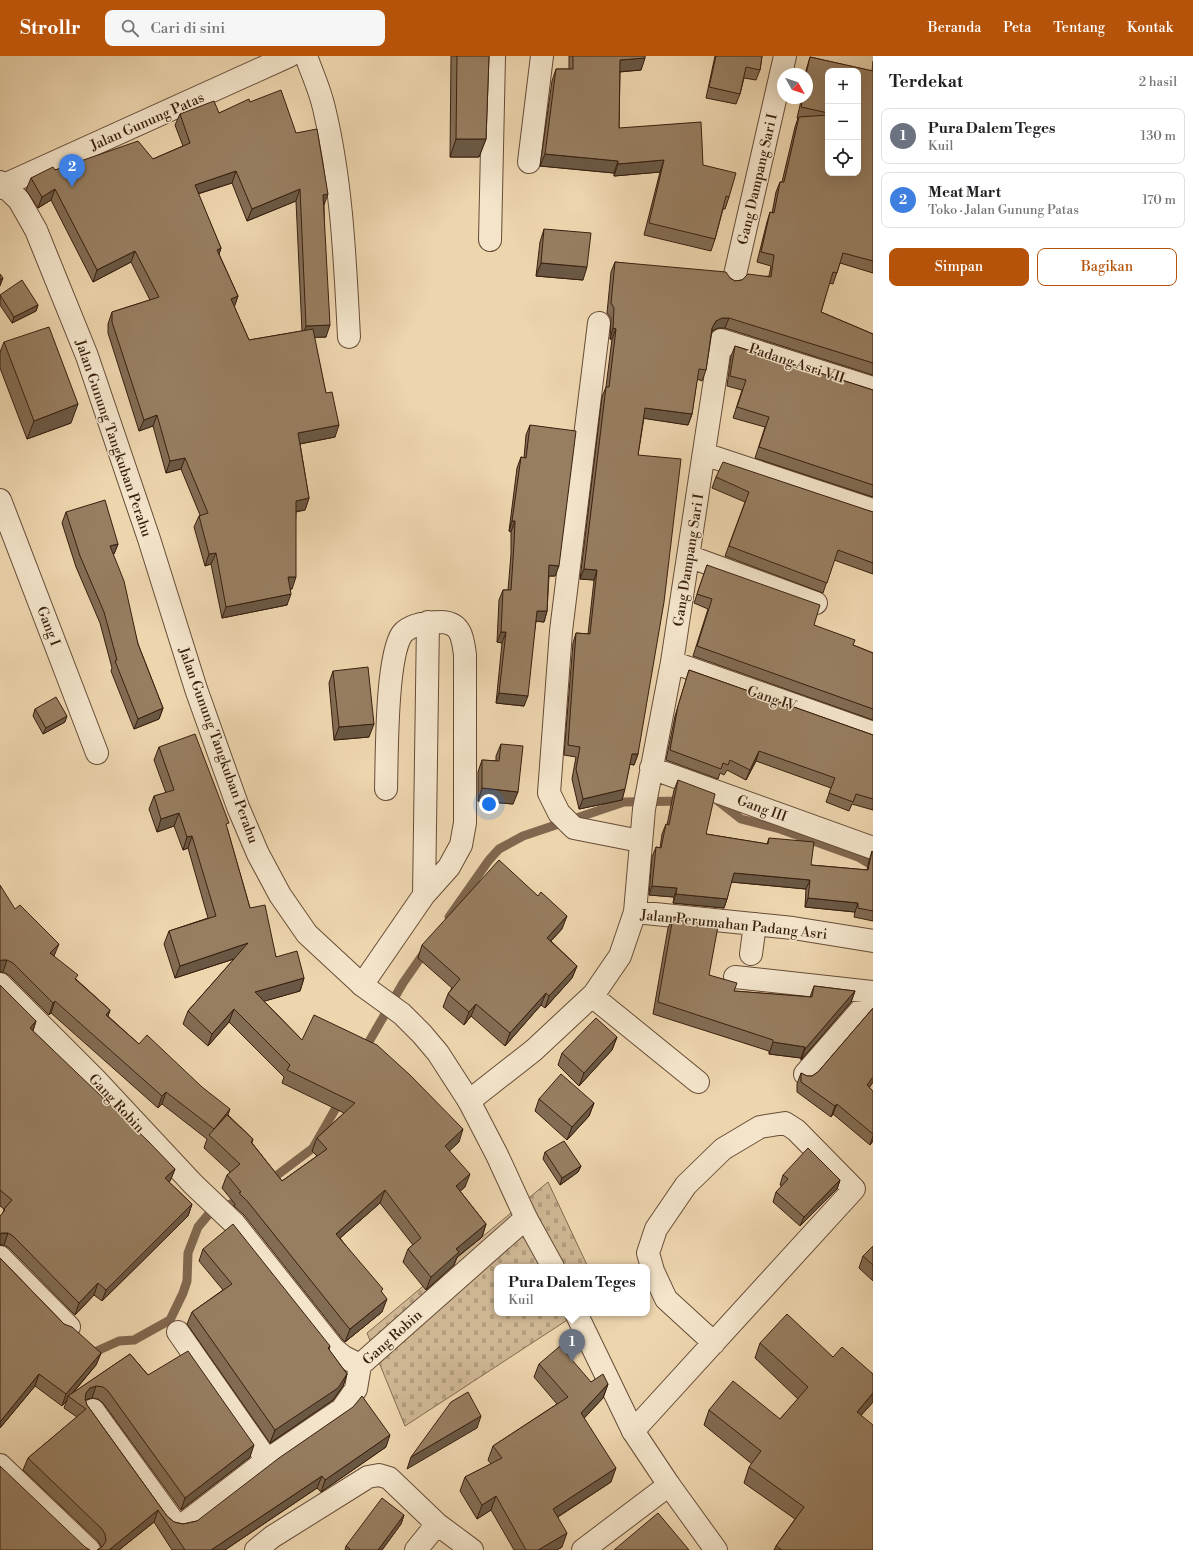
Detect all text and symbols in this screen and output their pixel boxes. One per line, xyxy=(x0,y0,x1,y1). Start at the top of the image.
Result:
search box xyxy=(105,10,385,46)
text: Strollr xyxy=(20,16,81,40)
icon: search xyxy=(119,17,141,39)
text: Cari di sini xyxy=(151,19,225,38)
text: Beranda xyxy=(928,19,981,37)
text: Peta xyxy=(1003,19,1031,37)
text: Tentang xyxy=(1053,19,1105,37)
text: Kontak xyxy=(1127,19,1173,37)
north arrow xyxy=(777,68,813,104)
map controls xyxy=(825,68,861,176)
button: + xyxy=(825,68,861,104)
text: Terdekat xyxy=(889,71,963,93)
text: 2 hasil xyxy=(1139,74,1177,90)
street label: Jalan Gunung Patas xyxy=(87,89,207,156)
button: − xyxy=(825,104,861,140)
street label: Gang Dampang Sari I xyxy=(734,111,782,247)
text: Pura Dalem Teges xyxy=(928,119,1055,138)
text: 1 xyxy=(900,128,906,144)
text: 130 m xyxy=(1141,128,1176,144)
text: Kuil xyxy=(928,138,953,154)
button: locate xyxy=(825,140,861,176)
pin: 2 xyxy=(59,154,85,187)
text: Meat Mart xyxy=(928,183,1001,202)
text: 2 xyxy=(899,192,907,208)
text: 170 m xyxy=(1142,192,1176,208)
text: Toko · Jalan Gunung Patas xyxy=(928,202,1079,218)
button: Simpan xyxy=(889,248,1029,286)
button: Bagikan xyxy=(1037,248,1177,286)
street label: Jalan Gunung Tangkuban Perahu xyxy=(70,336,155,539)
street label: Padang Asri VII xyxy=(747,340,848,388)
street label: Gang Dampang Sari I xyxy=(670,492,708,628)
street label: Gang I xyxy=(32,604,64,649)
street label: Jalan Gunung Tangkuban Perahu xyxy=(174,644,262,846)
street label: Gang IV xyxy=(745,682,800,716)
street label: Gang III xyxy=(734,792,790,826)
your location xyxy=(479,794,499,814)
street label: Jalan Perumahan Padang Asri xyxy=(639,906,829,944)
street label: Gang Robin xyxy=(84,1070,149,1137)
popup xyxy=(494,1264,650,1316)
text: Pura Dalem Teges xyxy=(508,1273,636,1292)
text: Kuil xyxy=(508,1292,534,1308)
street label: Gang Robin xyxy=(359,1306,427,1369)
pin: 1 xyxy=(559,1329,585,1362)

